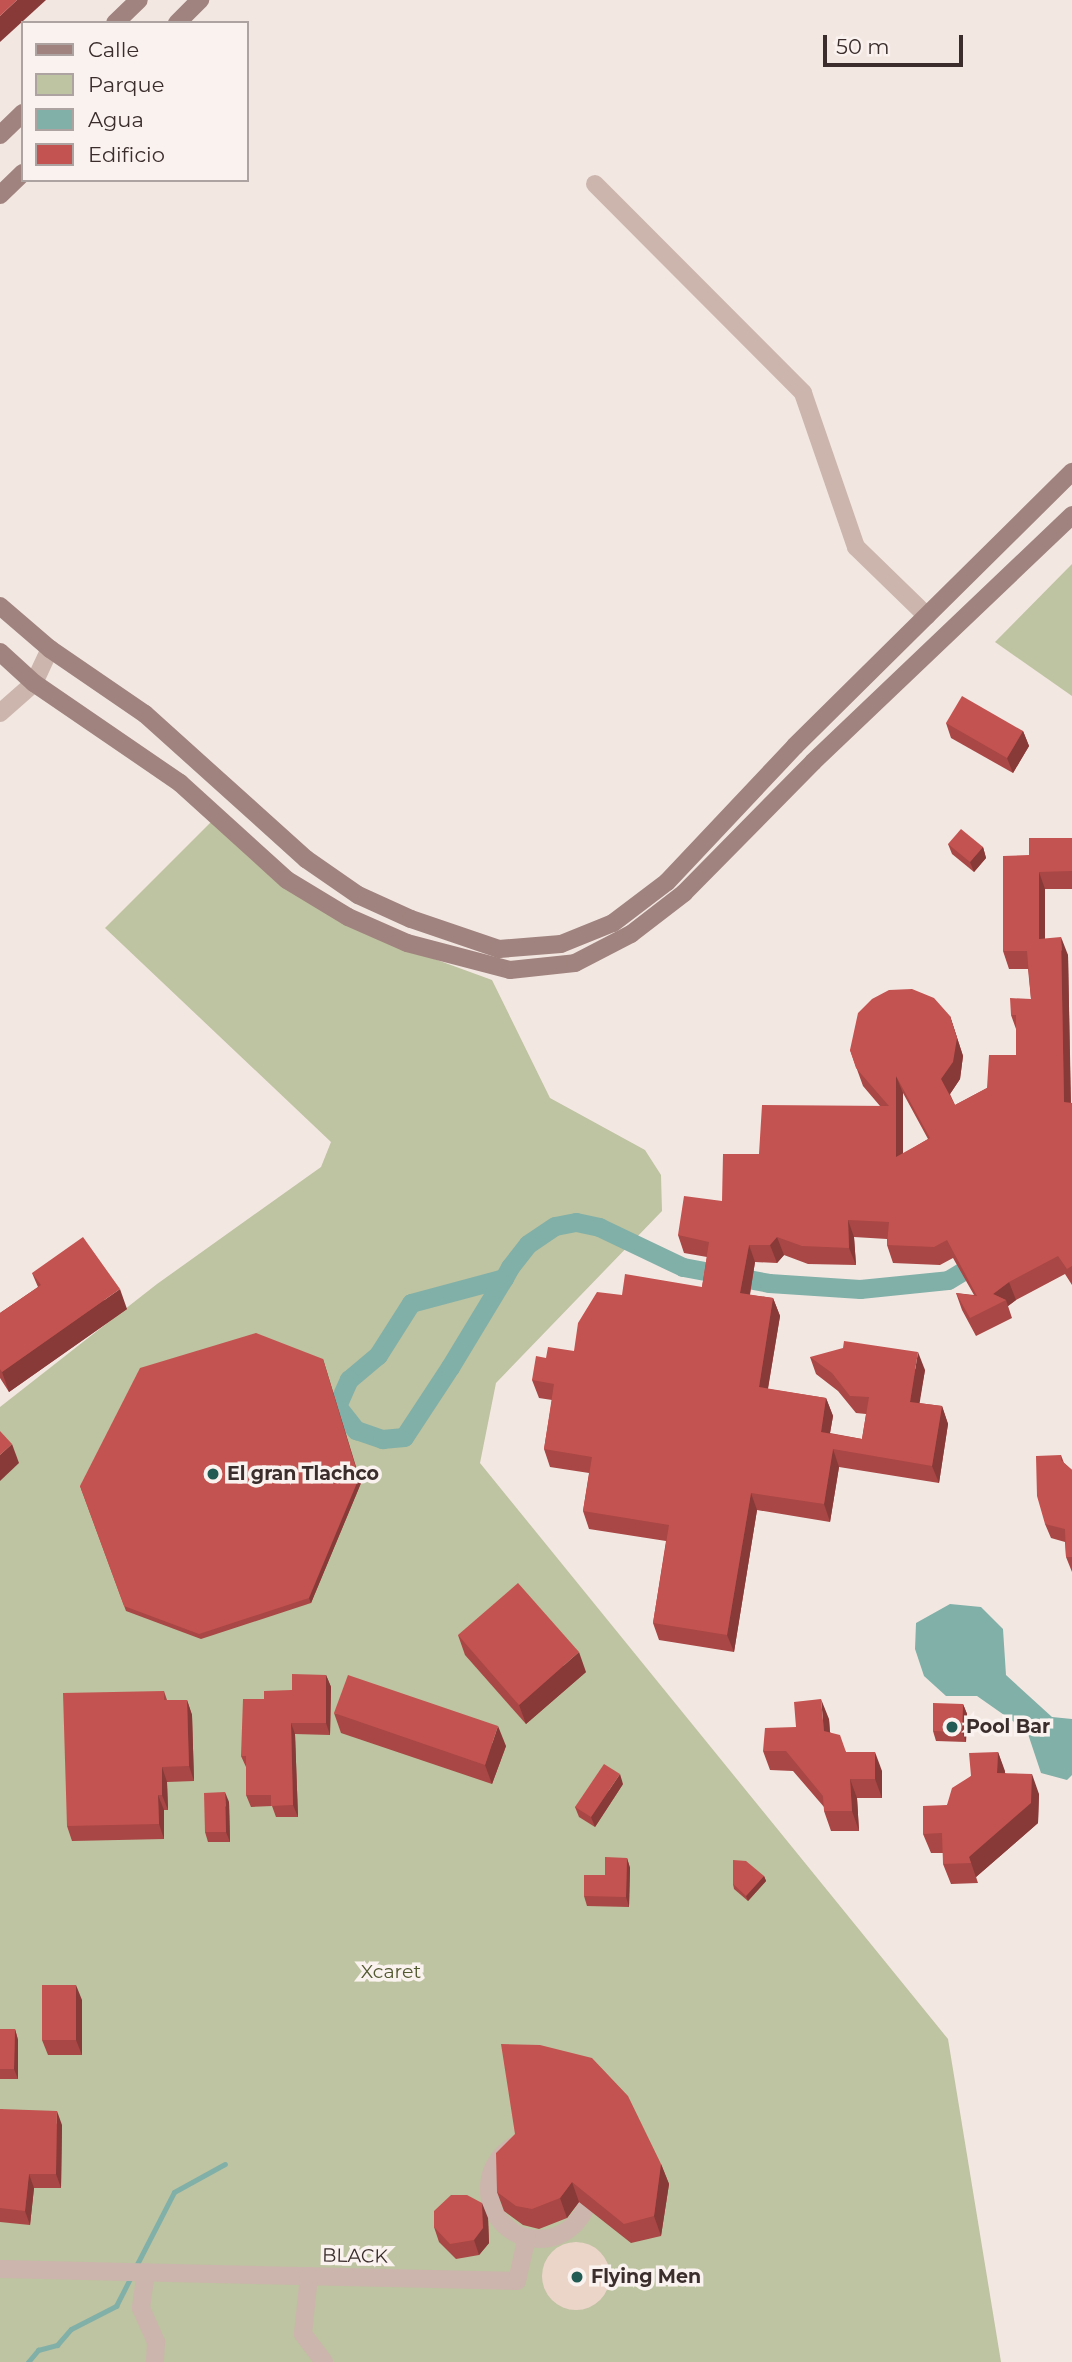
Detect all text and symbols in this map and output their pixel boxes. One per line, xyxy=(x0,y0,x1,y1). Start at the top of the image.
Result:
legend xyxy=(21,21,248,182)
scale bar xyxy=(827,21,967,65)
text: 50 m xyxy=(836,34,890,59)
text: Calle xyxy=(88,37,139,62)
text: Parque xyxy=(88,72,164,97)
text: Agua xyxy=(88,107,144,132)
text: Edificio xyxy=(88,142,165,167)
place label: El gran Tlachco xyxy=(227,1463,379,1485)
marker: El gran Tlachco xyxy=(205,1466,221,1482)
place label: Pool Bar xyxy=(966,1716,1050,1738)
marker: Pool Bar xyxy=(944,1719,960,1735)
park label: Xcaret xyxy=(361,1961,421,1983)
street label: BLACK xyxy=(322,2244,388,2268)
place label: Flying Men xyxy=(591,2266,701,2288)
marker: Flying Men xyxy=(569,2269,585,2285)

